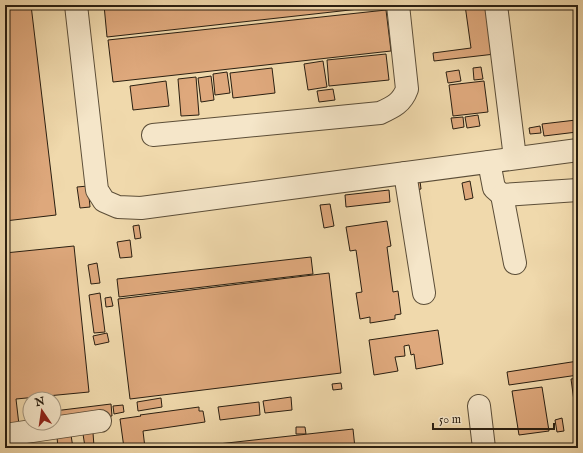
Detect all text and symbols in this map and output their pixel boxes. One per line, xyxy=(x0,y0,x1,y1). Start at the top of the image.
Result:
north arrow xyxy=(22,391,62,431)
text: N xyxy=(33,394,47,410)
scale bar xyxy=(433,405,554,431)
text: 50 m xyxy=(439,412,461,427)

